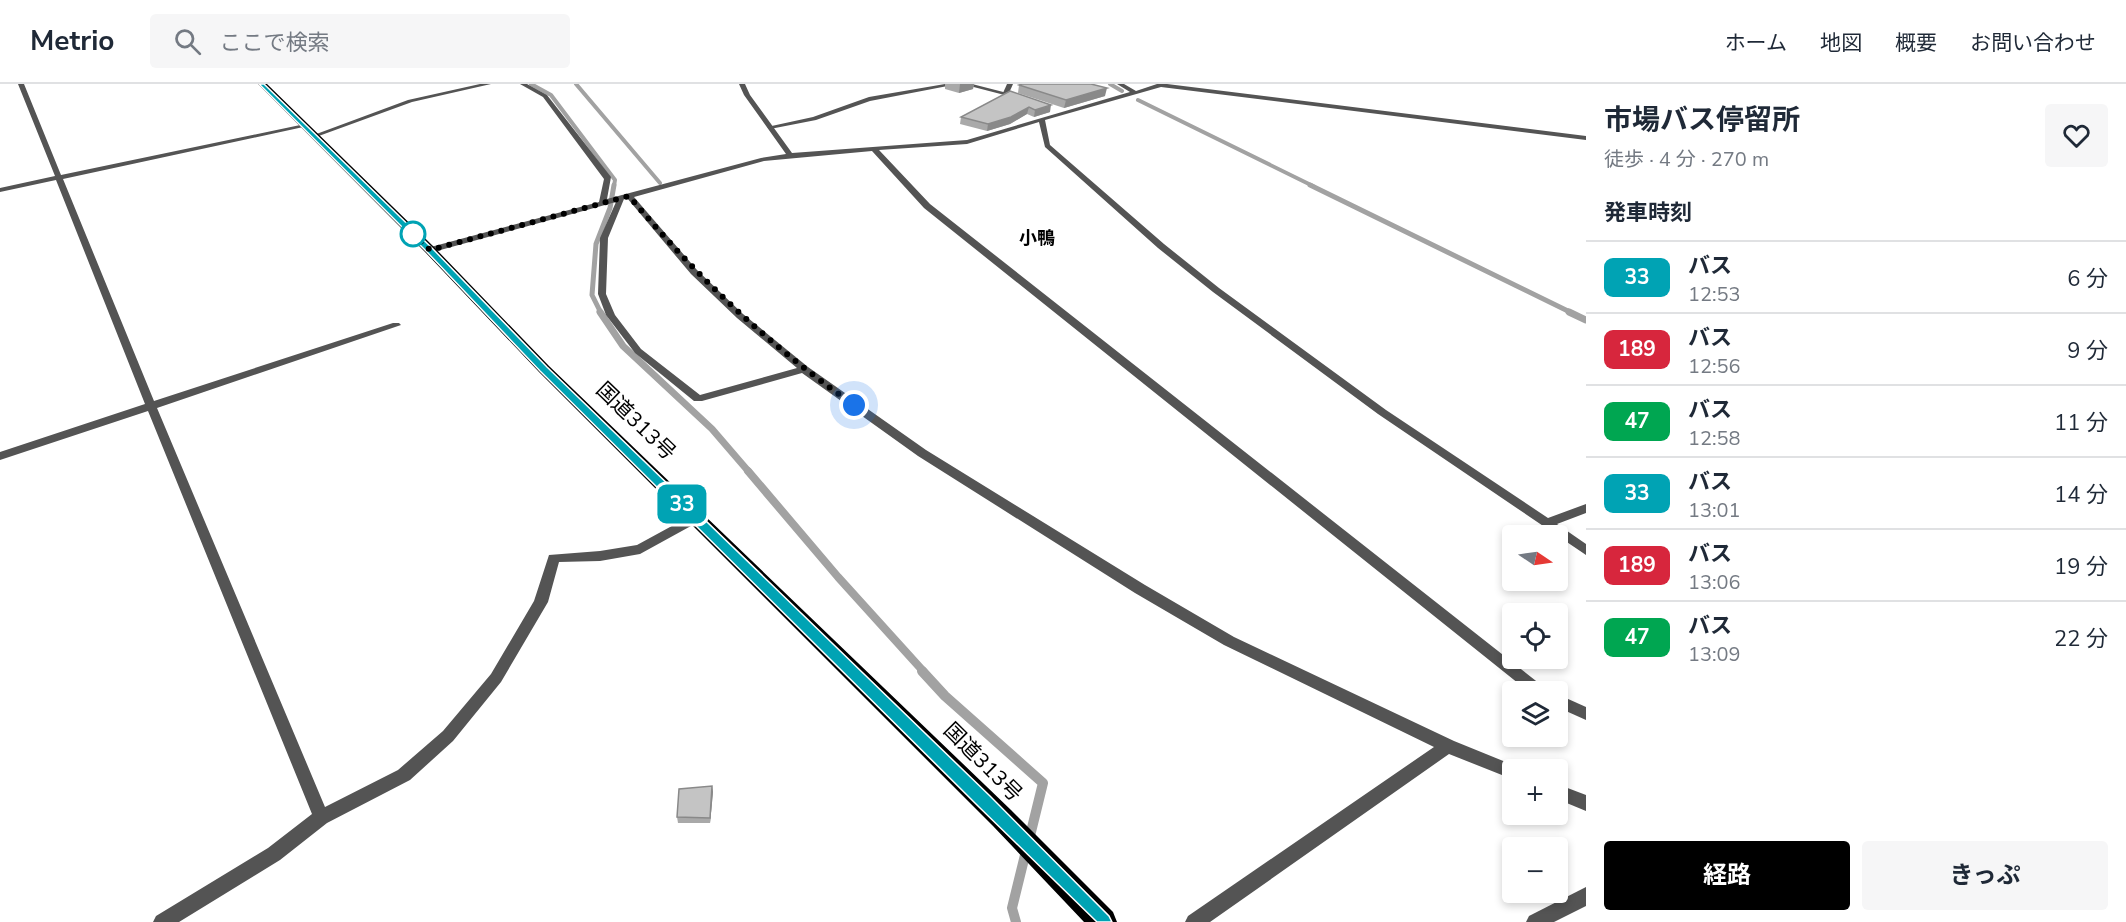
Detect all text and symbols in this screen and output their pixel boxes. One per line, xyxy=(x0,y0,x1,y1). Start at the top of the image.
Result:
search box xyxy=(150,14,570,68)
text: Metrio xyxy=(30,22,114,60)
icon: search xyxy=(171,25,204,58)
text: ここで検索 xyxy=(219,28,329,58)
text: ホーム xyxy=(1725,29,1787,57)
text: 地図 xyxy=(1820,29,1862,57)
text: 概要 xyxy=(1895,29,1937,57)
text: お問い合わせ xyxy=(1970,29,2096,57)
text: 市場バス停留所 xyxy=(1604,101,1800,139)
button: heart xyxy=(2045,104,2108,167)
text: 徒歩 · 4 分 · 270 m xyxy=(1604,146,1769,173)
text: 発車時刻 xyxy=(1604,198,1692,228)
unlabelled marker xyxy=(400,221,426,247)
district label: 小鴨 xyxy=(1019,226,1055,250)
text: バス xyxy=(1688,251,1732,281)
text: 33 xyxy=(1624,263,1650,291)
text: 6 分 xyxy=(2067,264,2108,294)
text: 12:53 xyxy=(1688,281,1741,308)
text: バス xyxy=(1688,323,1732,353)
text: 189 xyxy=(1618,335,1656,363)
text: 9 分 xyxy=(2067,336,2108,366)
text: 12:56 xyxy=(1688,353,1741,380)
street label: 国道313号 xyxy=(590,376,682,466)
your location xyxy=(839,390,869,420)
text: バス xyxy=(1688,395,1732,425)
text: 47 xyxy=(1624,407,1650,435)
text: 11 分 xyxy=(2054,408,2108,438)
text: 12:58 xyxy=(1688,425,1741,452)
text: バス xyxy=(1688,467,1732,497)
text: 33 xyxy=(1624,479,1650,507)
text: 14 分 xyxy=(2054,480,2108,510)
line badge: 33 xyxy=(655,484,709,524)
text: 33 xyxy=(669,490,695,518)
text: 13:01 xyxy=(1688,497,1741,524)
north arrow xyxy=(1502,525,1568,591)
map controls xyxy=(1502,525,1568,903)
text: バス xyxy=(1688,539,1732,569)
text: 189 xyxy=(1618,551,1656,579)
text: 19 分 xyxy=(2054,552,2108,582)
text: 13:06 xyxy=(1688,569,1741,596)
button: locate xyxy=(1502,603,1568,669)
text: バス xyxy=(1688,611,1732,641)
text: 47 xyxy=(1624,623,1650,651)
text: 22 分 xyxy=(2054,624,2108,654)
text: 13:09 xyxy=(1688,641,1741,668)
button: layers xyxy=(1502,681,1568,747)
street label: 国道313号 xyxy=(937,716,1029,808)
button: + xyxy=(1502,759,1568,825)
button: − xyxy=(1502,837,1568,903)
button: 経路 xyxy=(1604,841,1850,910)
button: きっぷ xyxy=(1862,841,2108,910)

